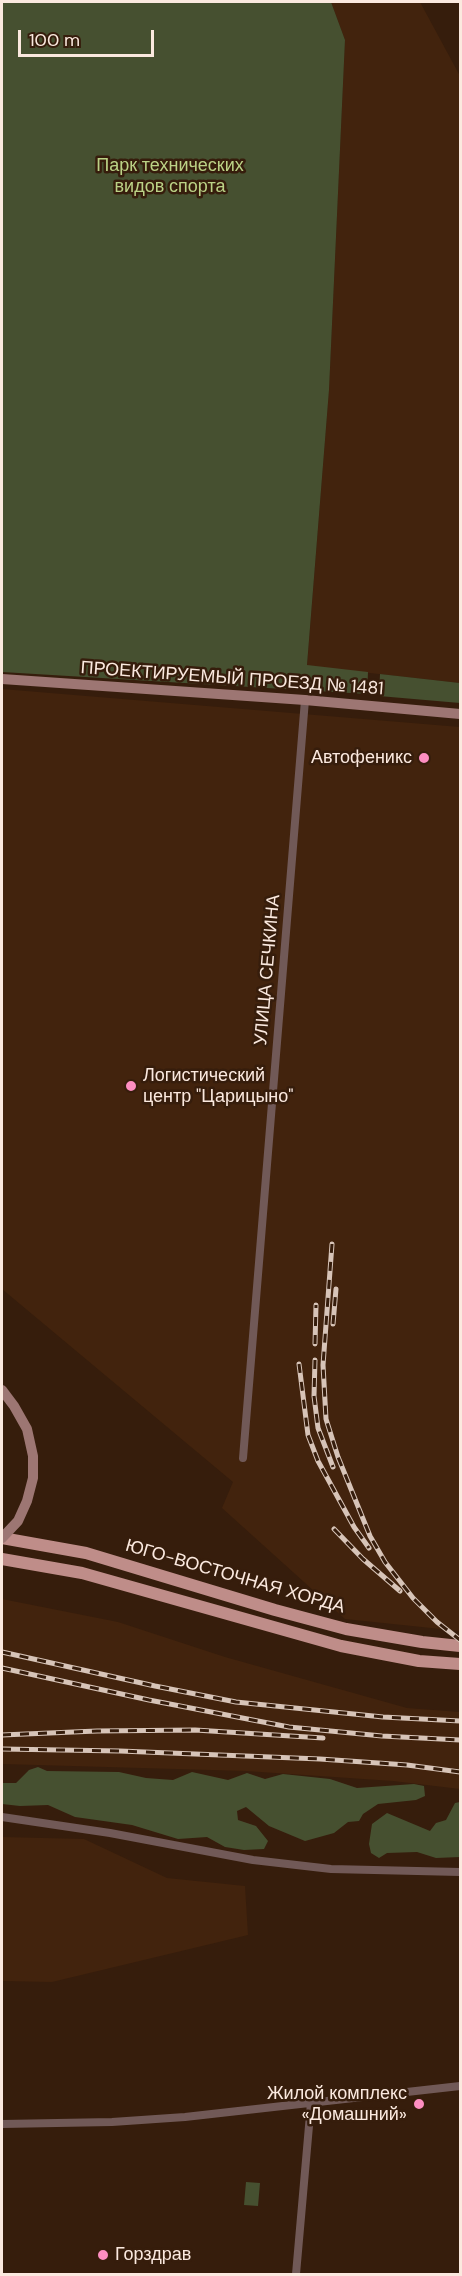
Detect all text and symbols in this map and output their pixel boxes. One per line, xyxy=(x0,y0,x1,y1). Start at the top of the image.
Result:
scale bar xyxy=(21,18,158,56)
text: 100 m xyxy=(29,28,80,52)
park label: Парк технических видов спорта xyxy=(96,155,244,198)
street label: ПРОЕКТИРУЕМЫЙ ПРОЕЗД № 1481 xyxy=(80,658,384,700)
place label: Автофеникс xyxy=(311,747,412,769)
marker: Автофеникс xyxy=(417,751,431,765)
street label: УЛИЦА СЕЧКИНА xyxy=(251,894,285,1046)
place label: Логистический центр "Царицыно" xyxy=(143,1065,294,1108)
marker: Логистический центр "Царицыно" xyxy=(124,1079,138,1093)
street label: ЮГО-ВОСТОЧНАЯ ХОРДА xyxy=(123,1535,347,1619)
place label: Жилой комплекс «Домашний» xyxy=(267,2083,407,2126)
marker: Жилой комплекс «Домашний» xyxy=(412,2097,426,2111)
place label: Горздрав xyxy=(115,2244,191,2266)
marker: Горздрав xyxy=(96,2248,110,2262)

